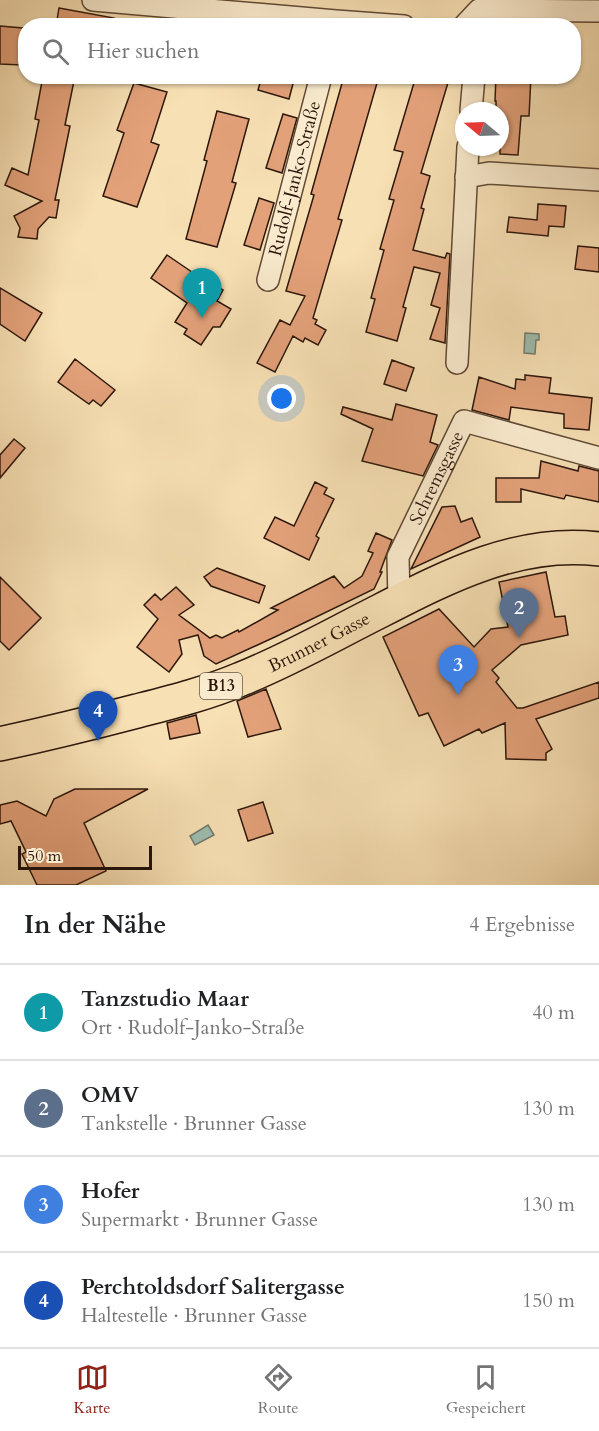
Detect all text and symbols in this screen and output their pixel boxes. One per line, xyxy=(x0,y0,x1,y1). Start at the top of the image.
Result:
search box xyxy=(18,18,581,84)
icon: search xyxy=(39,35,72,68)
text: Hier suchen xyxy=(87,36,200,66)
street label: Rudolf-Janko-Straße xyxy=(262,98,327,259)
north arrow xyxy=(455,102,509,156)
pin: 1 xyxy=(182,268,222,318)
your location xyxy=(267,384,296,413)
street label: Schremsgasse xyxy=(403,427,470,529)
pin: 2 xyxy=(500,588,538,638)
street label: Brunner Gasse xyxy=(264,606,374,678)
pin: 3 xyxy=(438,646,478,695)
road number: B13 xyxy=(200,673,242,699)
pin: 4 xyxy=(78,692,118,741)
scale bar xyxy=(18,843,152,870)
text: 50 m xyxy=(27,845,61,867)
text: In der Nähe xyxy=(24,907,166,942)
text: 4 Ergebnisse xyxy=(469,911,575,938)
text: Tanzstudio Maar xyxy=(81,984,249,1014)
text: 1 xyxy=(38,999,49,1026)
text: 40 m xyxy=(532,999,575,1026)
text: Ort · Rudolf-Janko-Straße xyxy=(81,1014,305,1041)
text: OMV xyxy=(81,1080,139,1110)
text: 2 xyxy=(38,1095,49,1122)
text: 130 m xyxy=(522,1095,575,1122)
text: Tankstelle · Brunner Gasse xyxy=(81,1110,307,1137)
text: Hofer xyxy=(81,1176,140,1206)
text: 3 xyxy=(38,1191,49,1218)
text: 130 m xyxy=(522,1191,575,1218)
text: Supermarkt · Brunner Gasse xyxy=(81,1206,318,1233)
text: Perchtoldsdorf Salitergasse xyxy=(81,1272,345,1302)
text: 4 xyxy=(38,1287,49,1314)
text: 150 m xyxy=(522,1287,575,1314)
text: Haltestelle · Brunner Gasse xyxy=(81,1302,307,1329)
tab: Karte xyxy=(74,1361,111,1419)
tab: Route xyxy=(258,1361,299,1419)
tab: Gespeichert xyxy=(446,1361,525,1419)

